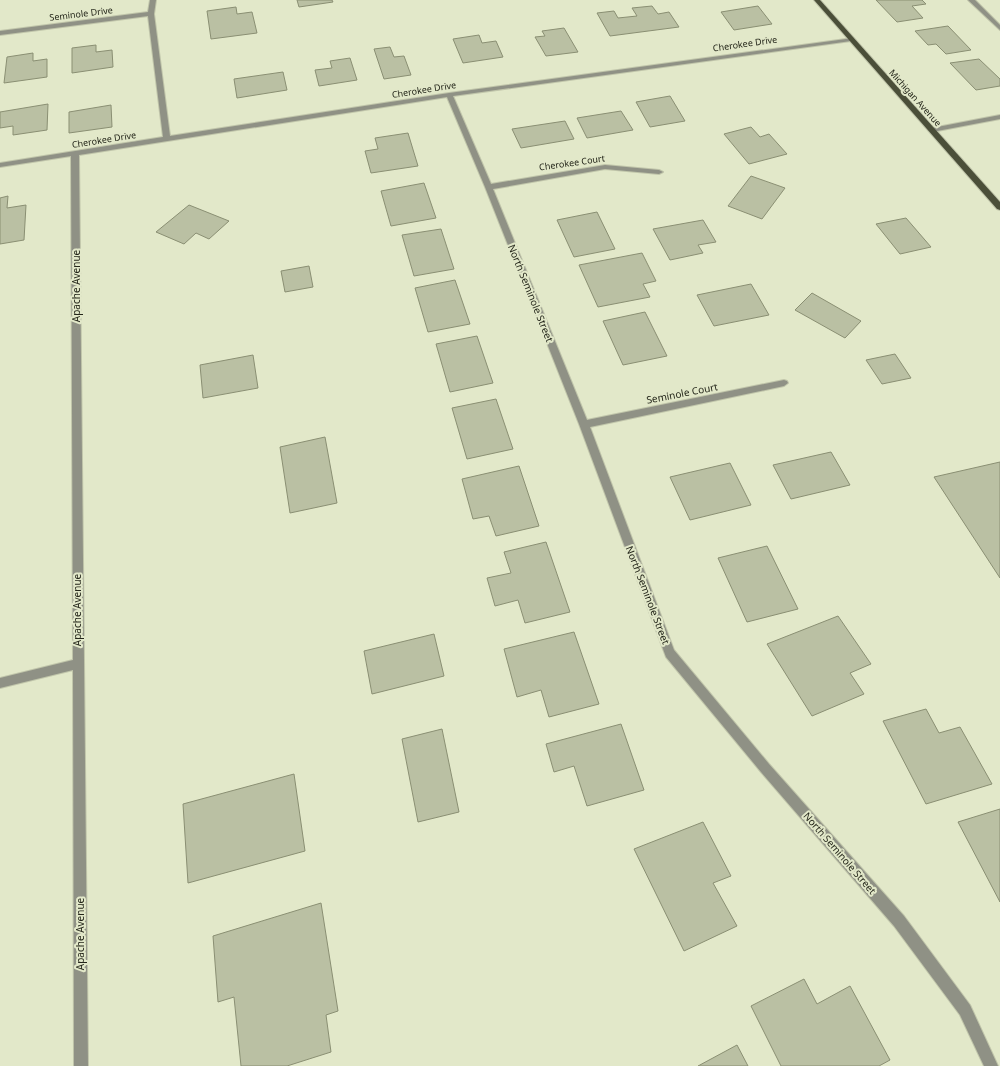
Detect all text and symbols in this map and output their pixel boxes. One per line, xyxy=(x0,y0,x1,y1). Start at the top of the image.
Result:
street label: Seminole Drive xyxy=(49,3,113,24)
street label: Cherokee Drive xyxy=(712,33,778,54)
street label: Michigan Avenue xyxy=(886,66,945,129)
street label: Cherokee Drive xyxy=(391,78,457,101)
street label: Cherokee Drive xyxy=(71,128,137,151)
street label: Cherokee Court xyxy=(538,151,606,174)
street label: North Seminole Street xyxy=(505,242,557,344)
street label: Apache Avenue xyxy=(69,249,83,322)
street label: Seminole Court xyxy=(645,379,719,407)
street label: North Seminole Street xyxy=(623,544,673,647)
street label: Apache Avenue xyxy=(70,573,84,646)
street label: North Seminole Street xyxy=(801,809,880,897)
street label: Apache Avenue xyxy=(73,897,87,970)

